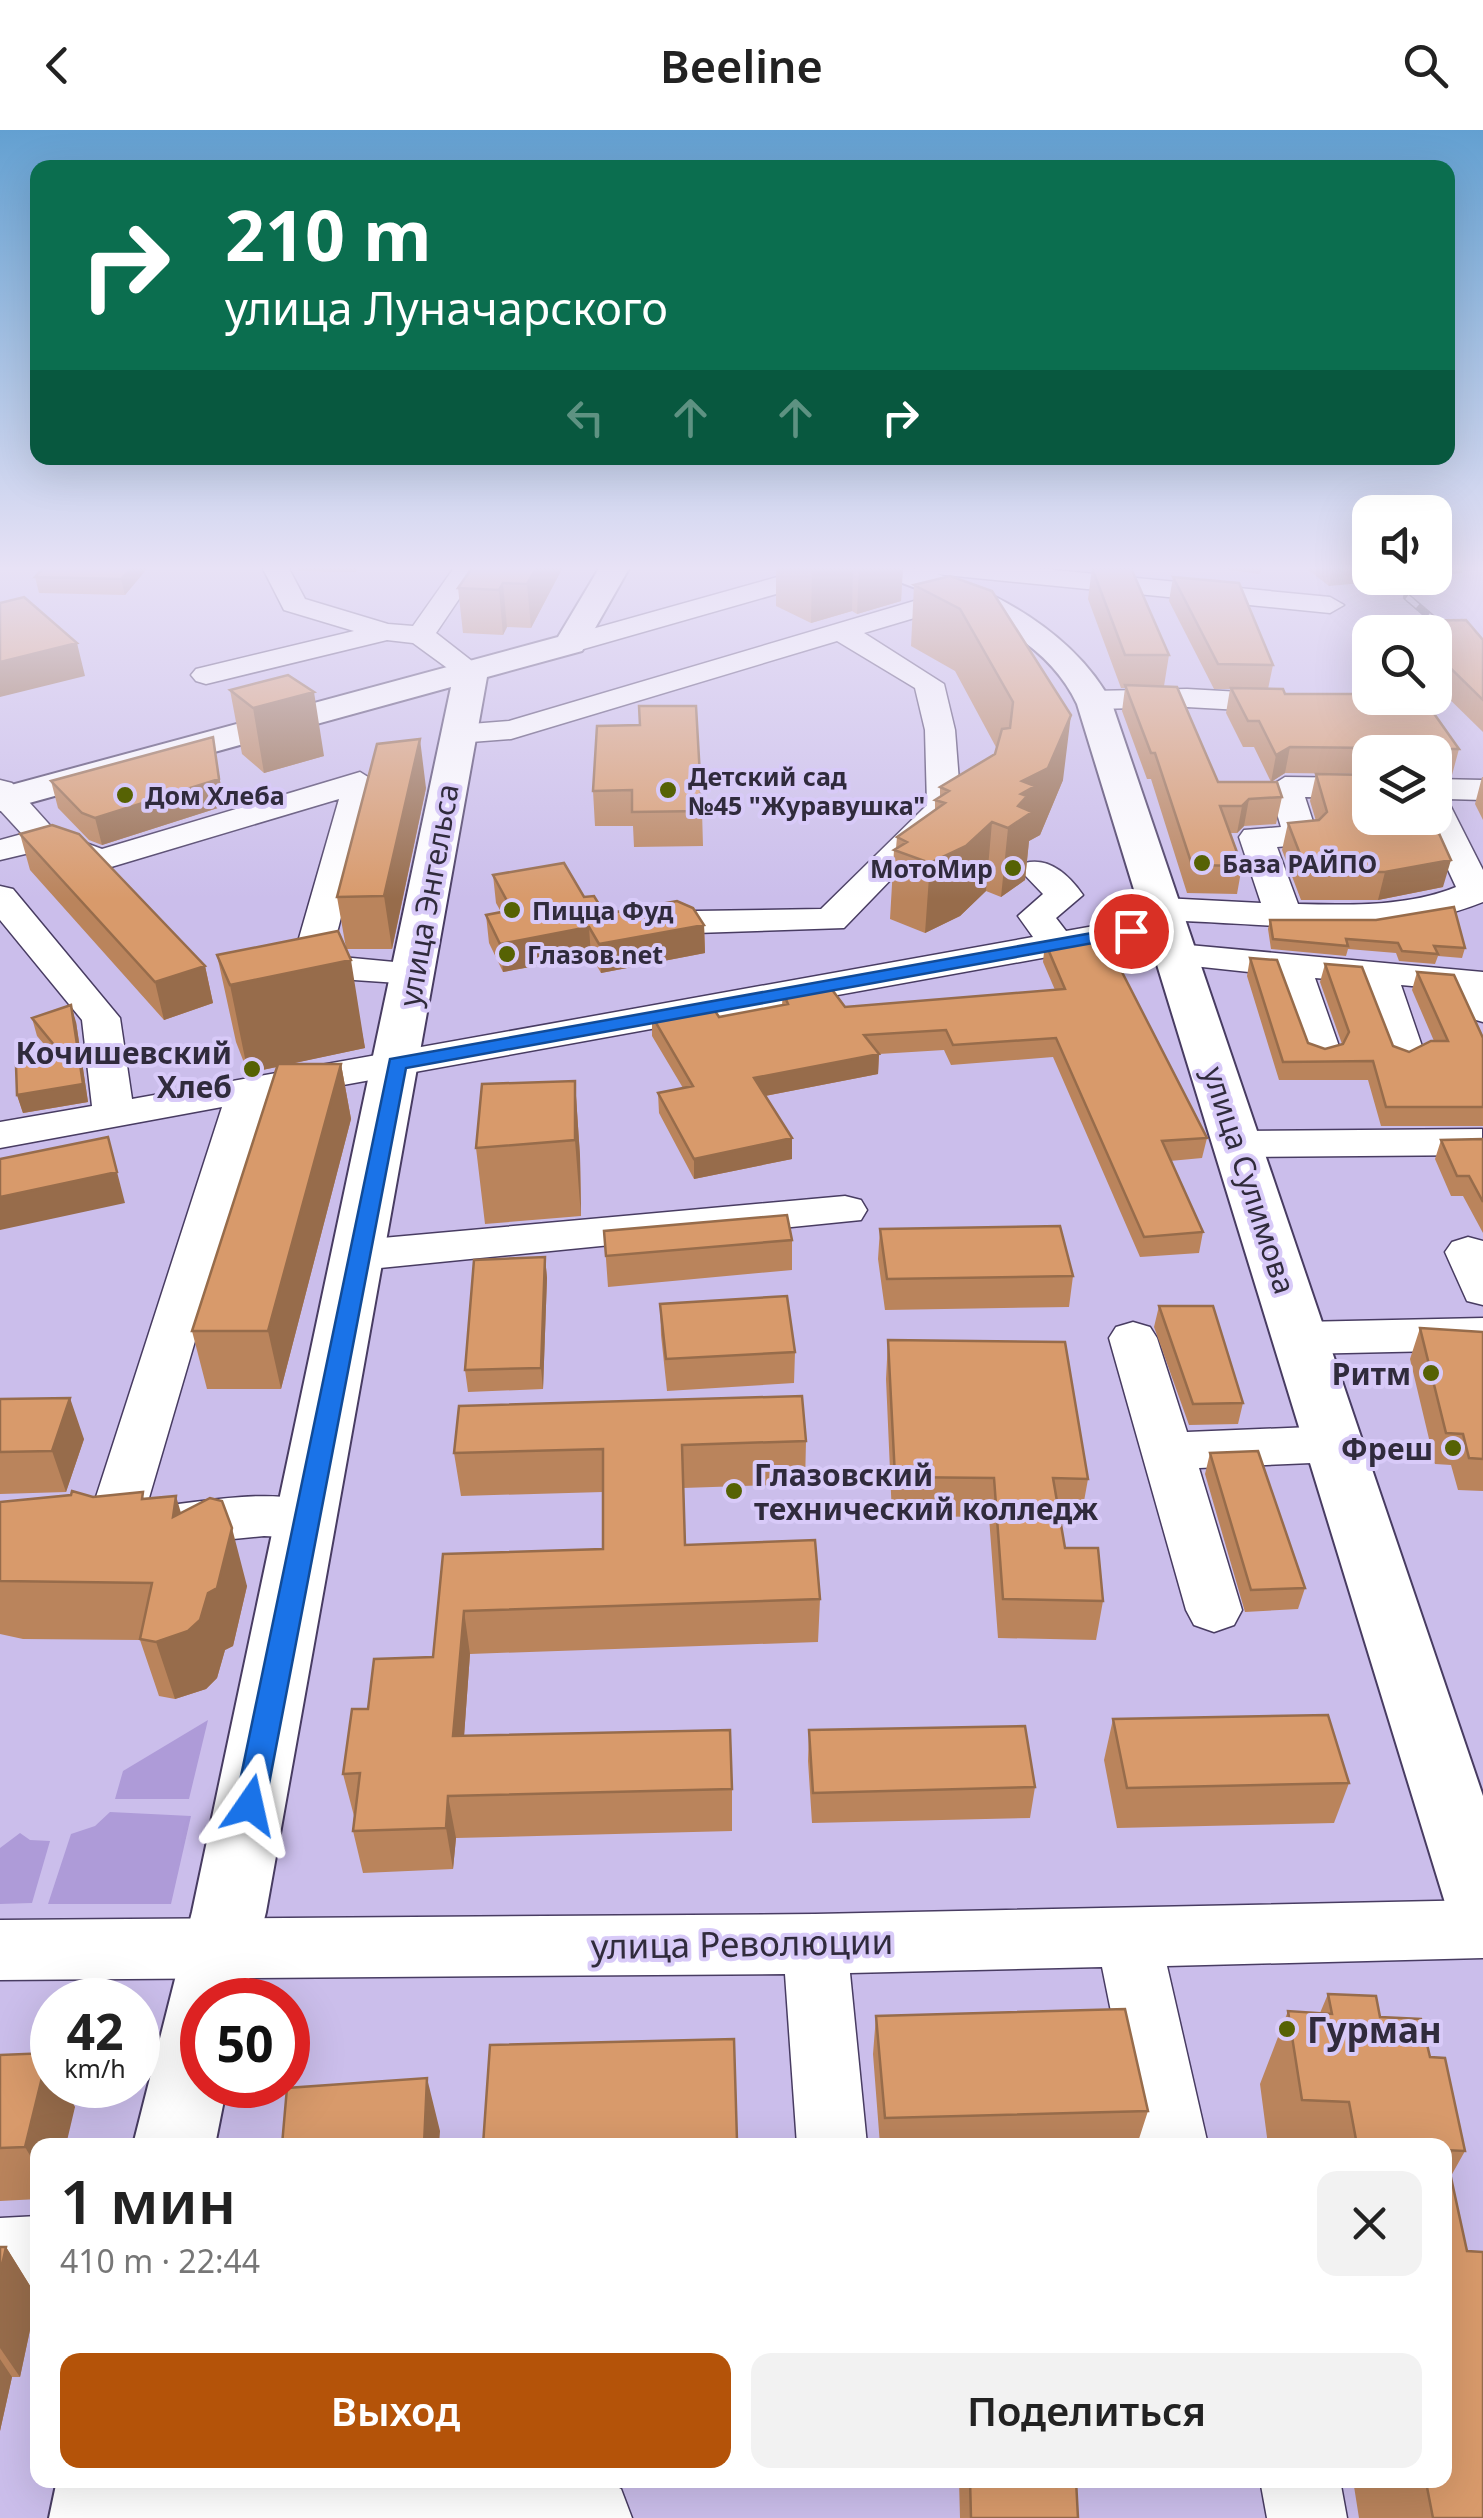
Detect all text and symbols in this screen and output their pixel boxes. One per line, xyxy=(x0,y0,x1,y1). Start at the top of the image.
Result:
text: Beeline xyxy=(660,35,823,96)
icon: back xyxy=(30,38,85,93)
icon: search xyxy=(1398,38,1453,93)
text: 210 m xyxy=(225,186,432,282)
icon: right xyxy=(60,200,190,330)
text: улица Луначарского xyxy=(225,277,668,338)
icon: left xyxy=(558,390,613,445)
icon: ahead xyxy=(663,390,718,445)
icon: ahead xyxy=(768,390,823,445)
icon: right xyxy=(873,390,928,445)
map controls xyxy=(1352,495,1452,835)
button: sound xyxy=(1352,495,1452,595)
button: search xyxy=(1352,615,1452,715)
button: layers xyxy=(1352,735,1452,835)
place label: Детский сад №45 "Журавушка" xyxy=(688,759,925,822)
place label: Дом Хлеба xyxy=(145,778,285,812)
marker: Детский сад №45 "Журавушка" xyxy=(657,779,679,801)
street label: улица Энгельса xyxy=(388,780,468,1010)
marker: Дом Хлеба xyxy=(114,784,136,806)
place label: База РАЙПО xyxy=(1222,846,1377,880)
place label: МотоМир xyxy=(870,851,993,885)
marker: База РАЙПО xyxy=(1191,852,1213,874)
marker: МотоМир xyxy=(1002,857,1024,879)
pin xyxy=(1089,889,1174,974)
place label: Пицца Фуд xyxy=(532,893,673,927)
marker: Пицца Фуд xyxy=(501,899,523,921)
icon: arrive xyxy=(1104,904,1159,959)
place label: Глазов.net xyxy=(527,937,663,971)
marker: Глазов.net xyxy=(496,943,518,965)
place label: Кочишевский Хлеб xyxy=(16,1032,232,1107)
marker: Кочишевский Хлеб xyxy=(241,1058,263,1080)
street label: улица Сулимова xyxy=(1194,1061,1306,1299)
place label: Ритм xyxy=(1332,1353,1411,1394)
marker: Ритм xyxy=(1420,1362,1442,1384)
place label: Фреш xyxy=(1341,1428,1433,1469)
marker: Фреш xyxy=(1442,1437,1464,1459)
place label: Глазовский технический колледж xyxy=(754,1454,1098,1529)
marker: Глазовский технический колледж xyxy=(723,1480,745,1502)
position arrow xyxy=(198,1753,302,1857)
street label: улица Революции xyxy=(590,1917,894,1969)
speed limit sign: 50 xyxy=(180,1978,310,2108)
text: 42 xyxy=(66,1997,124,2065)
place label: Гурман xyxy=(1307,2006,1442,2053)
marker: Гурман xyxy=(1276,2018,1298,2040)
text: km/h xyxy=(64,2051,126,2085)
text: 1 мин xyxy=(60,2160,236,2242)
button: close xyxy=(1317,2171,1422,2276)
text: 410 m · 22:44 xyxy=(60,2239,260,2282)
button: Выход xyxy=(60,2353,731,2468)
button: Поделиться xyxy=(751,2353,1422,2468)

